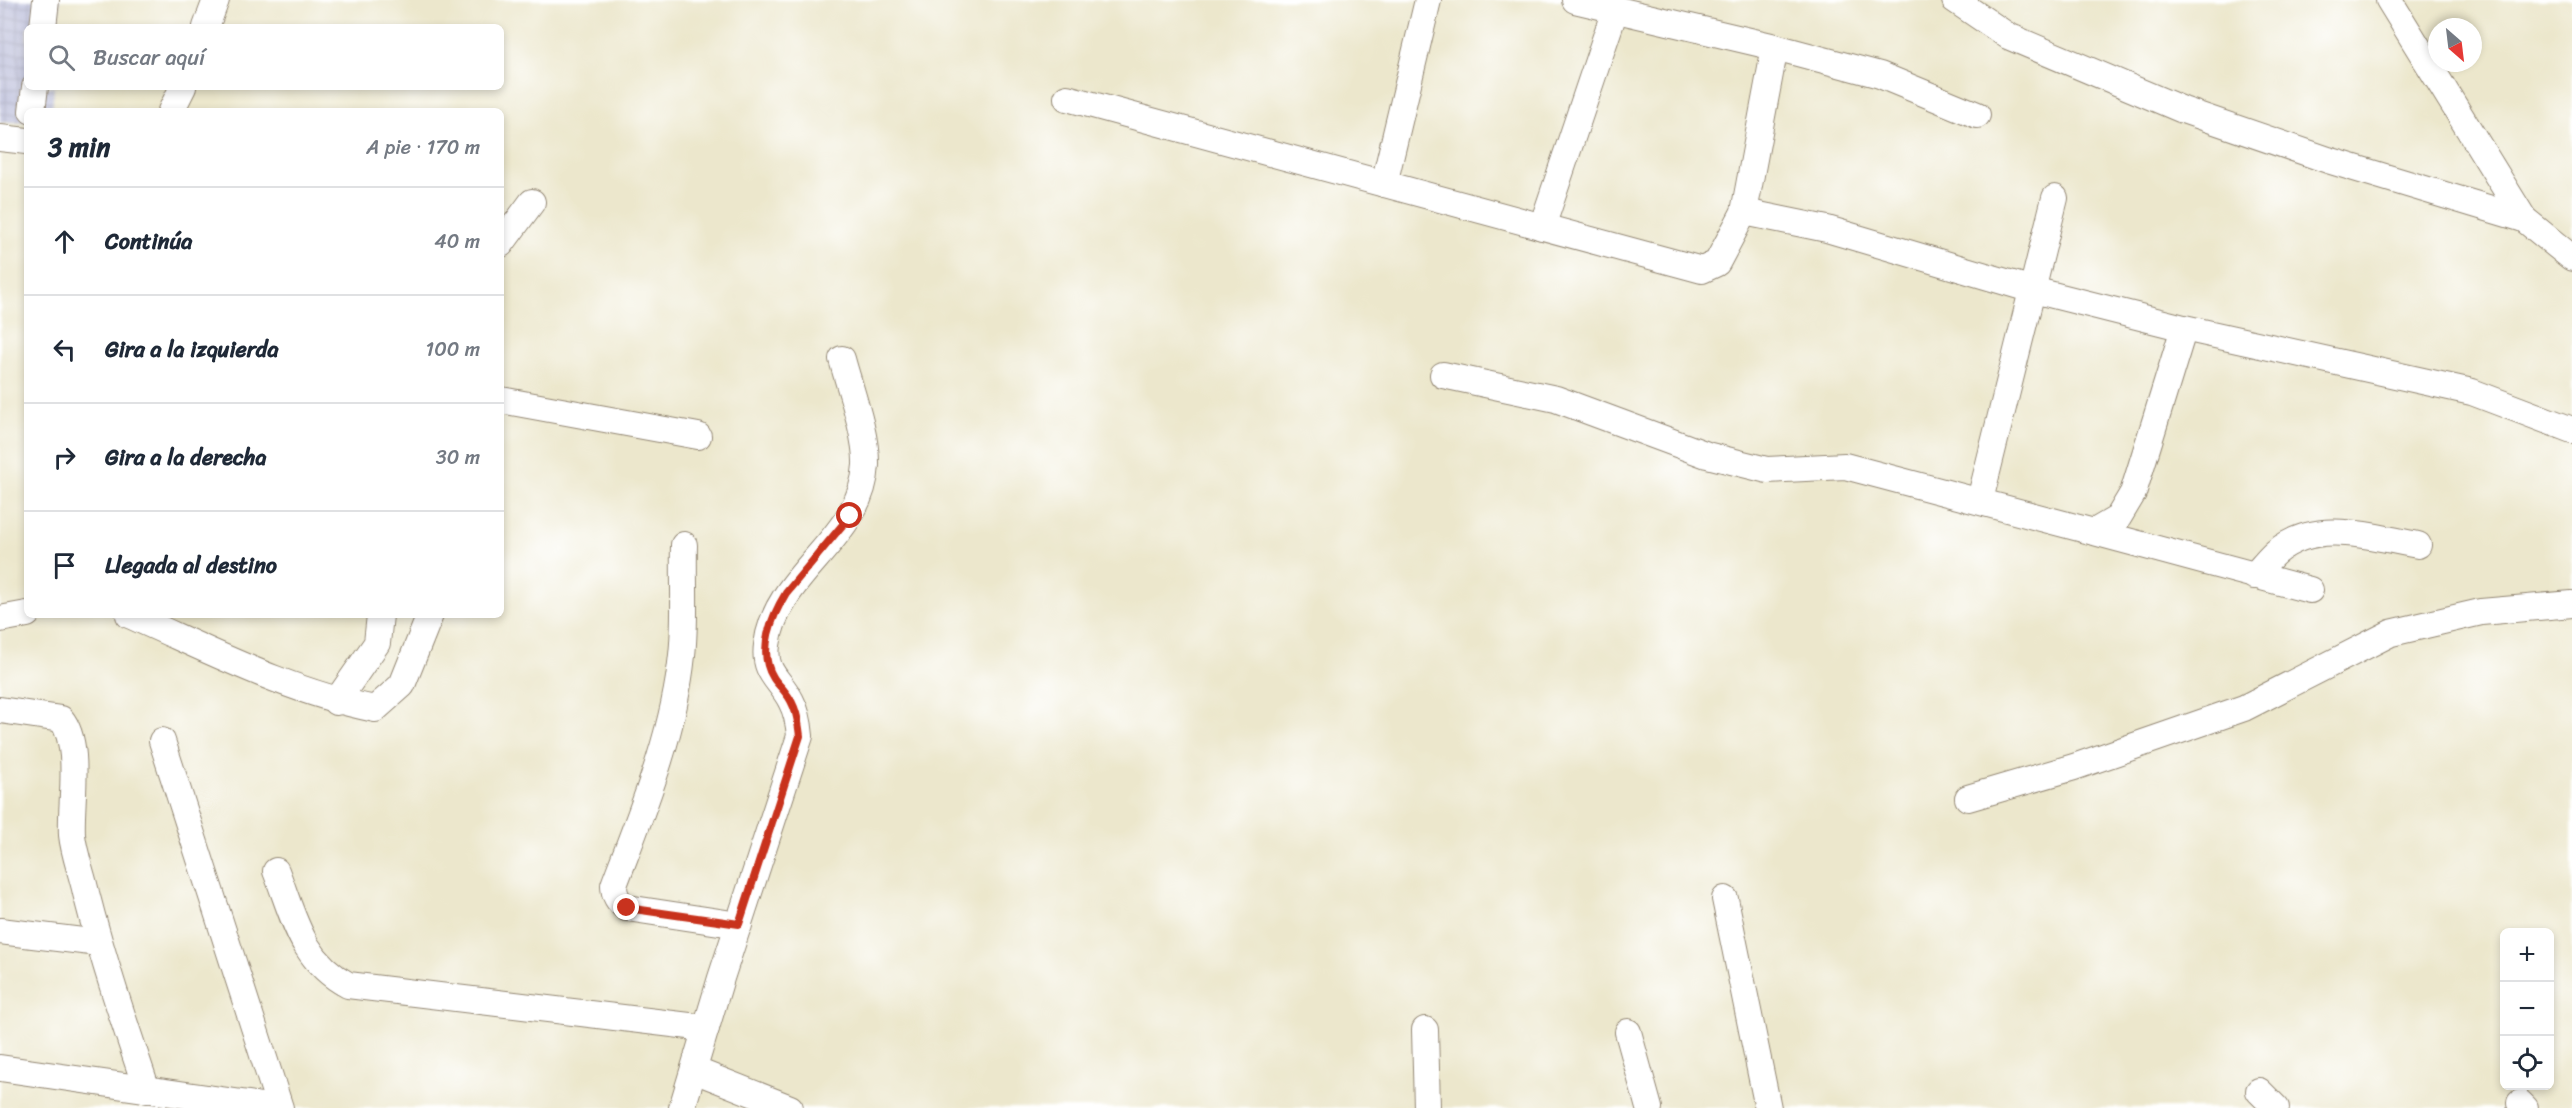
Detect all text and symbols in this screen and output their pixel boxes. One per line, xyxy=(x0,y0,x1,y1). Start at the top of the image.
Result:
north arrow xyxy=(2428,18,2482,72)
search box xyxy=(24,24,504,90)
text: Buscar aquí xyxy=(93,38,205,77)
icon: search xyxy=(45,41,78,74)
text: 3 min xyxy=(48,124,110,170)
text: A pie · 170 m xyxy=(366,130,480,165)
text: Continúa xyxy=(105,222,192,261)
text: 40 m xyxy=(434,224,480,259)
icon: ahead xyxy=(48,225,81,258)
text: Gira a la izquierda xyxy=(105,330,278,369)
text: 100 m xyxy=(426,332,480,367)
icon: left xyxy=(48,333,81,366)
text: Gira a la derecha xyxy=(105,438,266,477)
text: 30 m xyxy=(436,440,480,475)
icon: right xyxy=(48,441,81,474)
route start xyxy=(836,502,862,528)
text: Llegada al destino xyxy=(105,546,277,585)
icon: arrive xyxy=(48,549,81,582)
route end xyxy=(613,894,639,920)
map controls xyxy=(2500,928,2554,1090)
button: + xyxy=(2500,928,2554,982)
button: − xyxy=(2500,982,2554,1036)
button: locate xyxy=(2500,1036,2554,1090)

